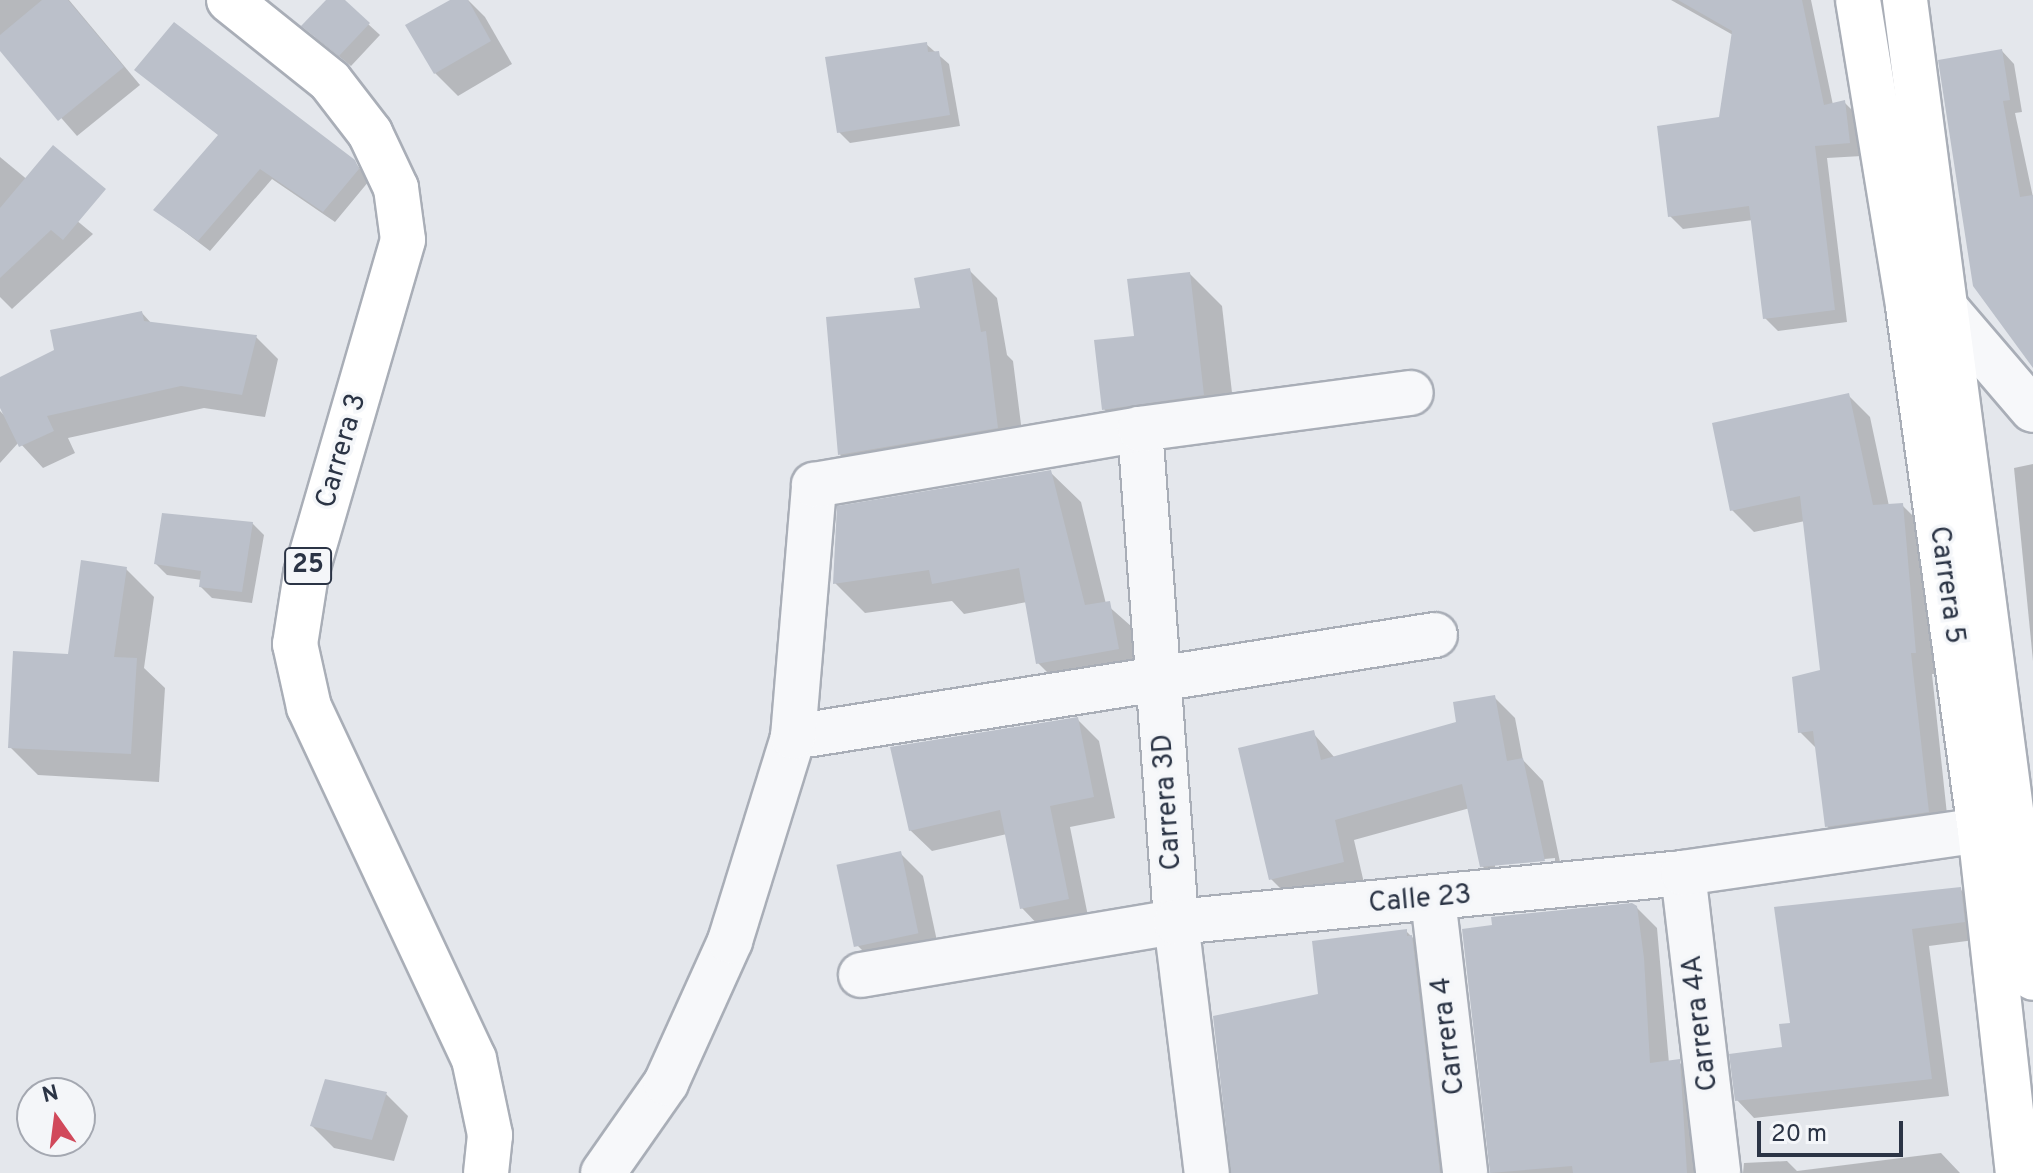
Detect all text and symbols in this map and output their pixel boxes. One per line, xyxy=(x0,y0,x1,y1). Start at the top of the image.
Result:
street label: Carrera 3 xyxy=(310,390,374,512)
street label: Carrera 5 xyxy=(1921,524,1971,646)
road number: 25 xyxy=(284,544,332,588)
street label: Carrera 3D xyxy=(1146,733,1190,871)
street label: Calle 23 xyxy=(1367,879,1473,921)
street label: Carrera 4A xyxy=(1676,953,1726,1093)
street label: Carrera 4 xyxy=(1425,975,1473,1097)
north arrow xyxy=(16,1077,96,1157)
text: N xyxy=(40,1080,61,1110)
scale bar xyxy=(1761,1105,1907,1155)
text: 20 m xyxy=(1771,1120,1827,1150)

